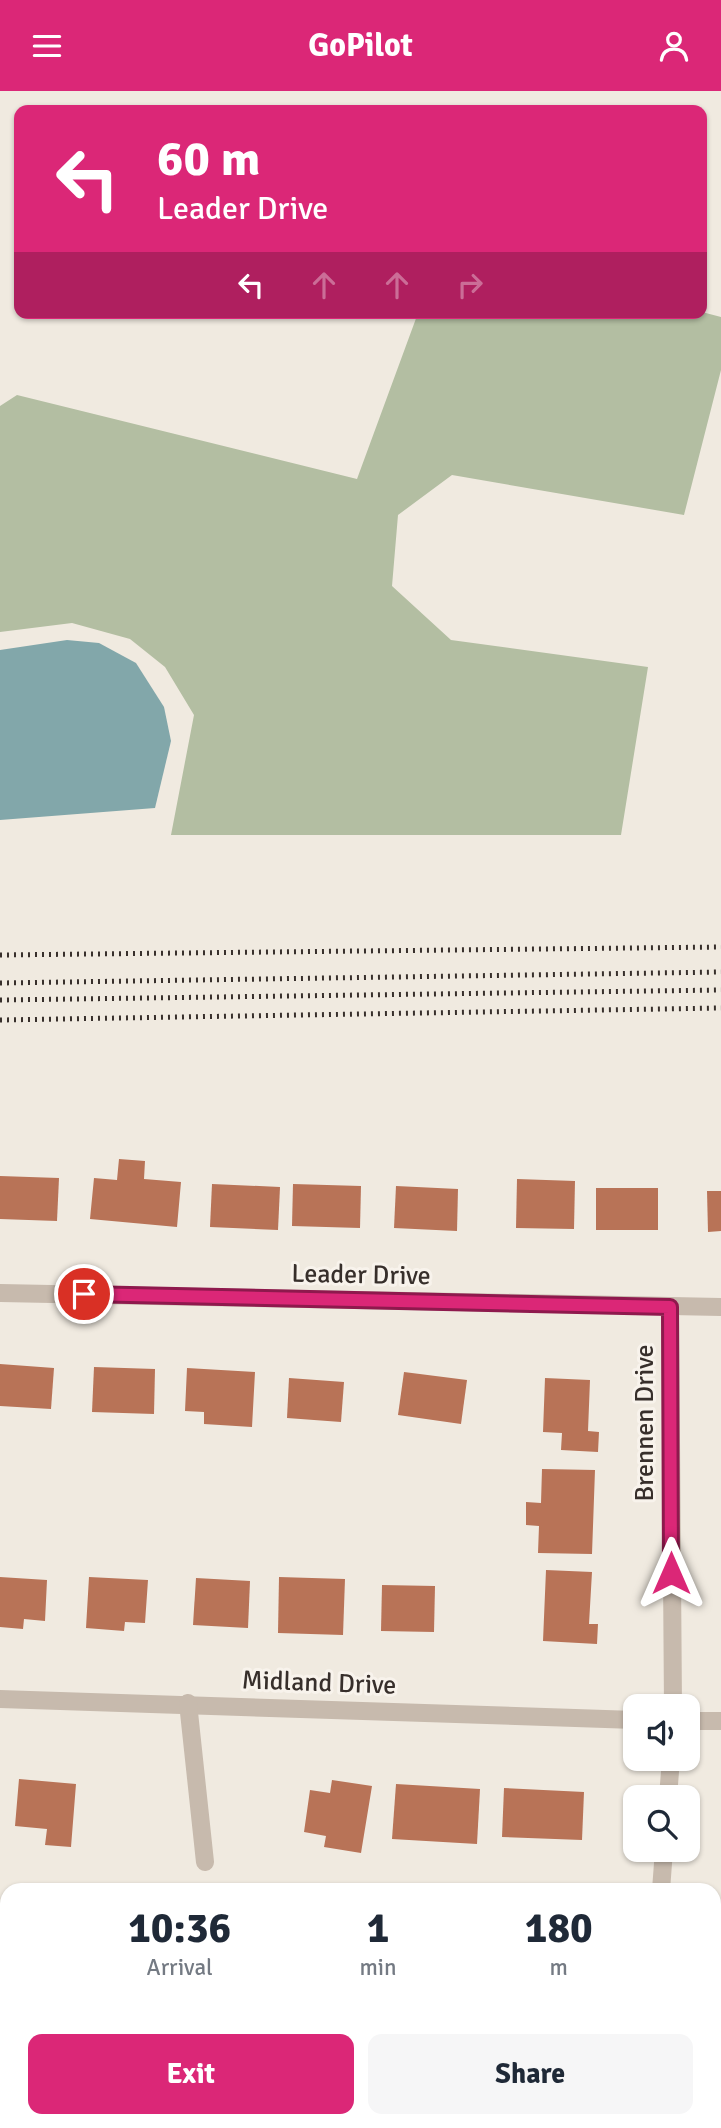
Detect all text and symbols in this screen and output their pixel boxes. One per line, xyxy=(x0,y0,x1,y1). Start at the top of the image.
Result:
text: GoPilot xyxy=(308,26,413,65)
icon: menu xyxy=(28,27,66,65)
icon: person xyxy=(655,27,693,65)
text: 60 m xyxy=(157,129,260,189)
icon: left xyxy=(42,133,133,224)
text: Leader Drive xyxy=(157,189,328,228)
icon: left xyxy=(232,266,270,304)
icon: ahead xyxy=(305,266,343,304)
icon: ahead xyxy=(378,266,416,304)
icon: right xyxy=(451,266,489,304)
street label: Leader Drive xyxy=(291,1258,431,1292)
pin xyxy=(54,1264,114,1324)
icon: arrive xyxy=(65,1275,103,1313)
street label: Brennen Drive xyxy=(629,1345,661,1501)
position arrow xyxy=(634,1536,708,1610)
street label: Midland Drive xyxy=(241,1664,397,1702)
map controls xyxy=(623,1694,700,1862)
button: sound xyxy=(623,1694,700,1771)
button: search xyxy=(623,1785,700,1862)
text: 10:36 xyxy=(128,1903,231,1954)
text: 1 xyxy=(367,1903,389,1954)
text: 180 xyxy=(525,1903,593,1954)
text: Arrival xyxy=(147,1953,213,1982)
text: min xyxy=(359,1953,397,1982)
text: m xyxy=(550,1953,568,1982)
button: Exit xyxy=(28,2034,354,2114)
button: Share xyxy=(368,2034,693,2114)

